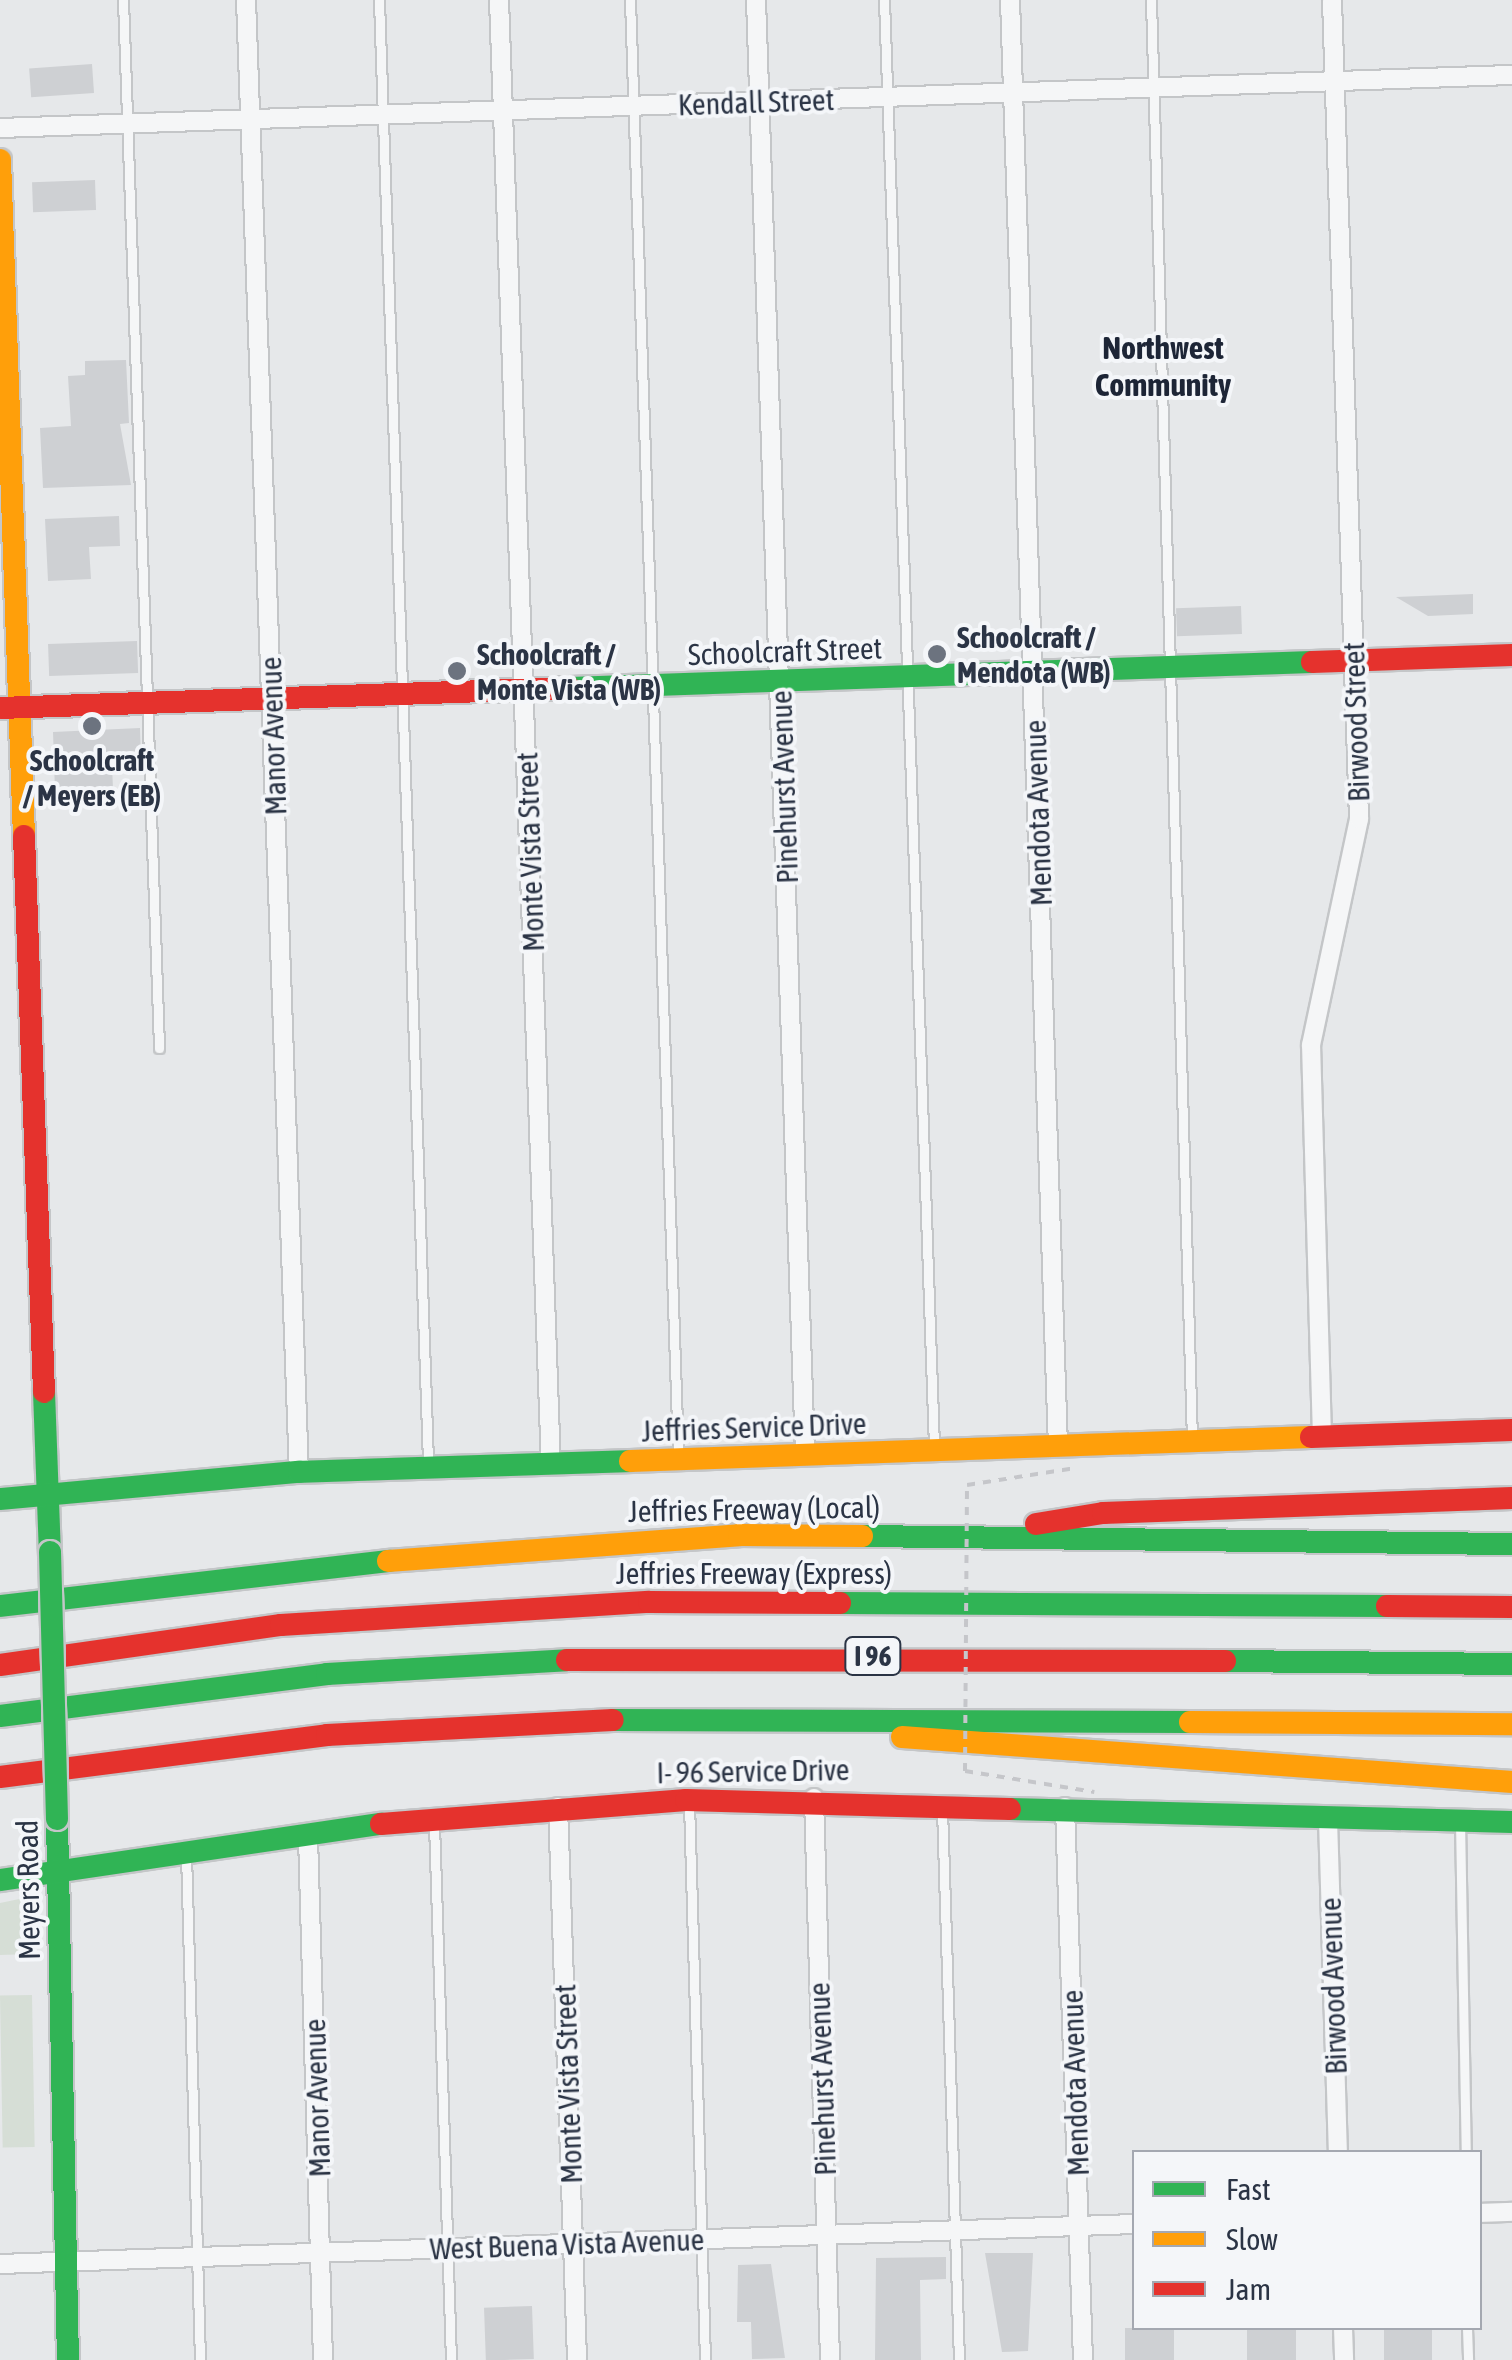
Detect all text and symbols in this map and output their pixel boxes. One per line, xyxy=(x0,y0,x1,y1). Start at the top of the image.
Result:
street label: Kendall Street xyxy=(677,81,835,123)
district label: Northwest Community xyxy=(1095,330,1231,405)
place label: Schoolcraft / Mendota (WB) xyxy=(957,619,1111,690)
street label: Schoolcraft Street xyxy=(687,630,883,672)
place label: Schoolcraft / Monte Vista (WB) xyxy=(477,636,661,706)
street label: Birwood Street xyxy=(1335,641,1377,803)
marker: Schoolcraft / Mendota (WB) xyxy=(926,643,948,665)
street label: Manor Avenue xyxy=(252,656,294,816)
marker: Schoolcraft / Monte Vista (WB) xyxy=(446,660,468,682)
street label: Pinehurst Avenue xyxy=(763,690,805,884)
marker: Schoolcraft / Meyers (EB) xyxy=(81,715,103,737)
street label: Mendota Avenue xyxy=(1017,719,1059,907)
place label: Schoolcraft / Meyers (EB) xyxy=(23,742,161,812)
street label: Monte Vista Street xyxy=(509,752,551,952)
street label: Jeffries Service Drive xyxy=(641,1405,867,1449)
street label: Jeffries Freeway (Local) xyxy=(628,1489,880,1529)
street label: Jeffries Freeway (Express) xyxy=(616,1555,892,1591)
road number: I 96 xyxy=(843,1633,903,1679)
street label: I- 96 Service Drive xyxy=(656,1751,850,1791)
street label: Meyers Road xyxy=(9,1820,47,1960)
street label: Birwood Avenue xyxy=(1312,1897,1354,2075)
street label: Pinehurst Avenue xyxy=(801,1982,843,2176)
street label: Monte Vista Street xyxy=(547,1984,589,2184)
street label: Mendota Avenue xyxy=(1054,1989,1096,2177)
street label: Manor Avenue xyxy=(296,2018,338,2178)
legend xyxy=(1132,2150,1482,2330)
text: Fast xyxy=(1226,2172,1271,2206)
street label: West Buena Vista Avenue xyxy=(429,2221,705,2267)
text: Slow xyxy=(1226,2222,1278,2256)
text: Jam xyxy=(1226,2272,1271,2306)

